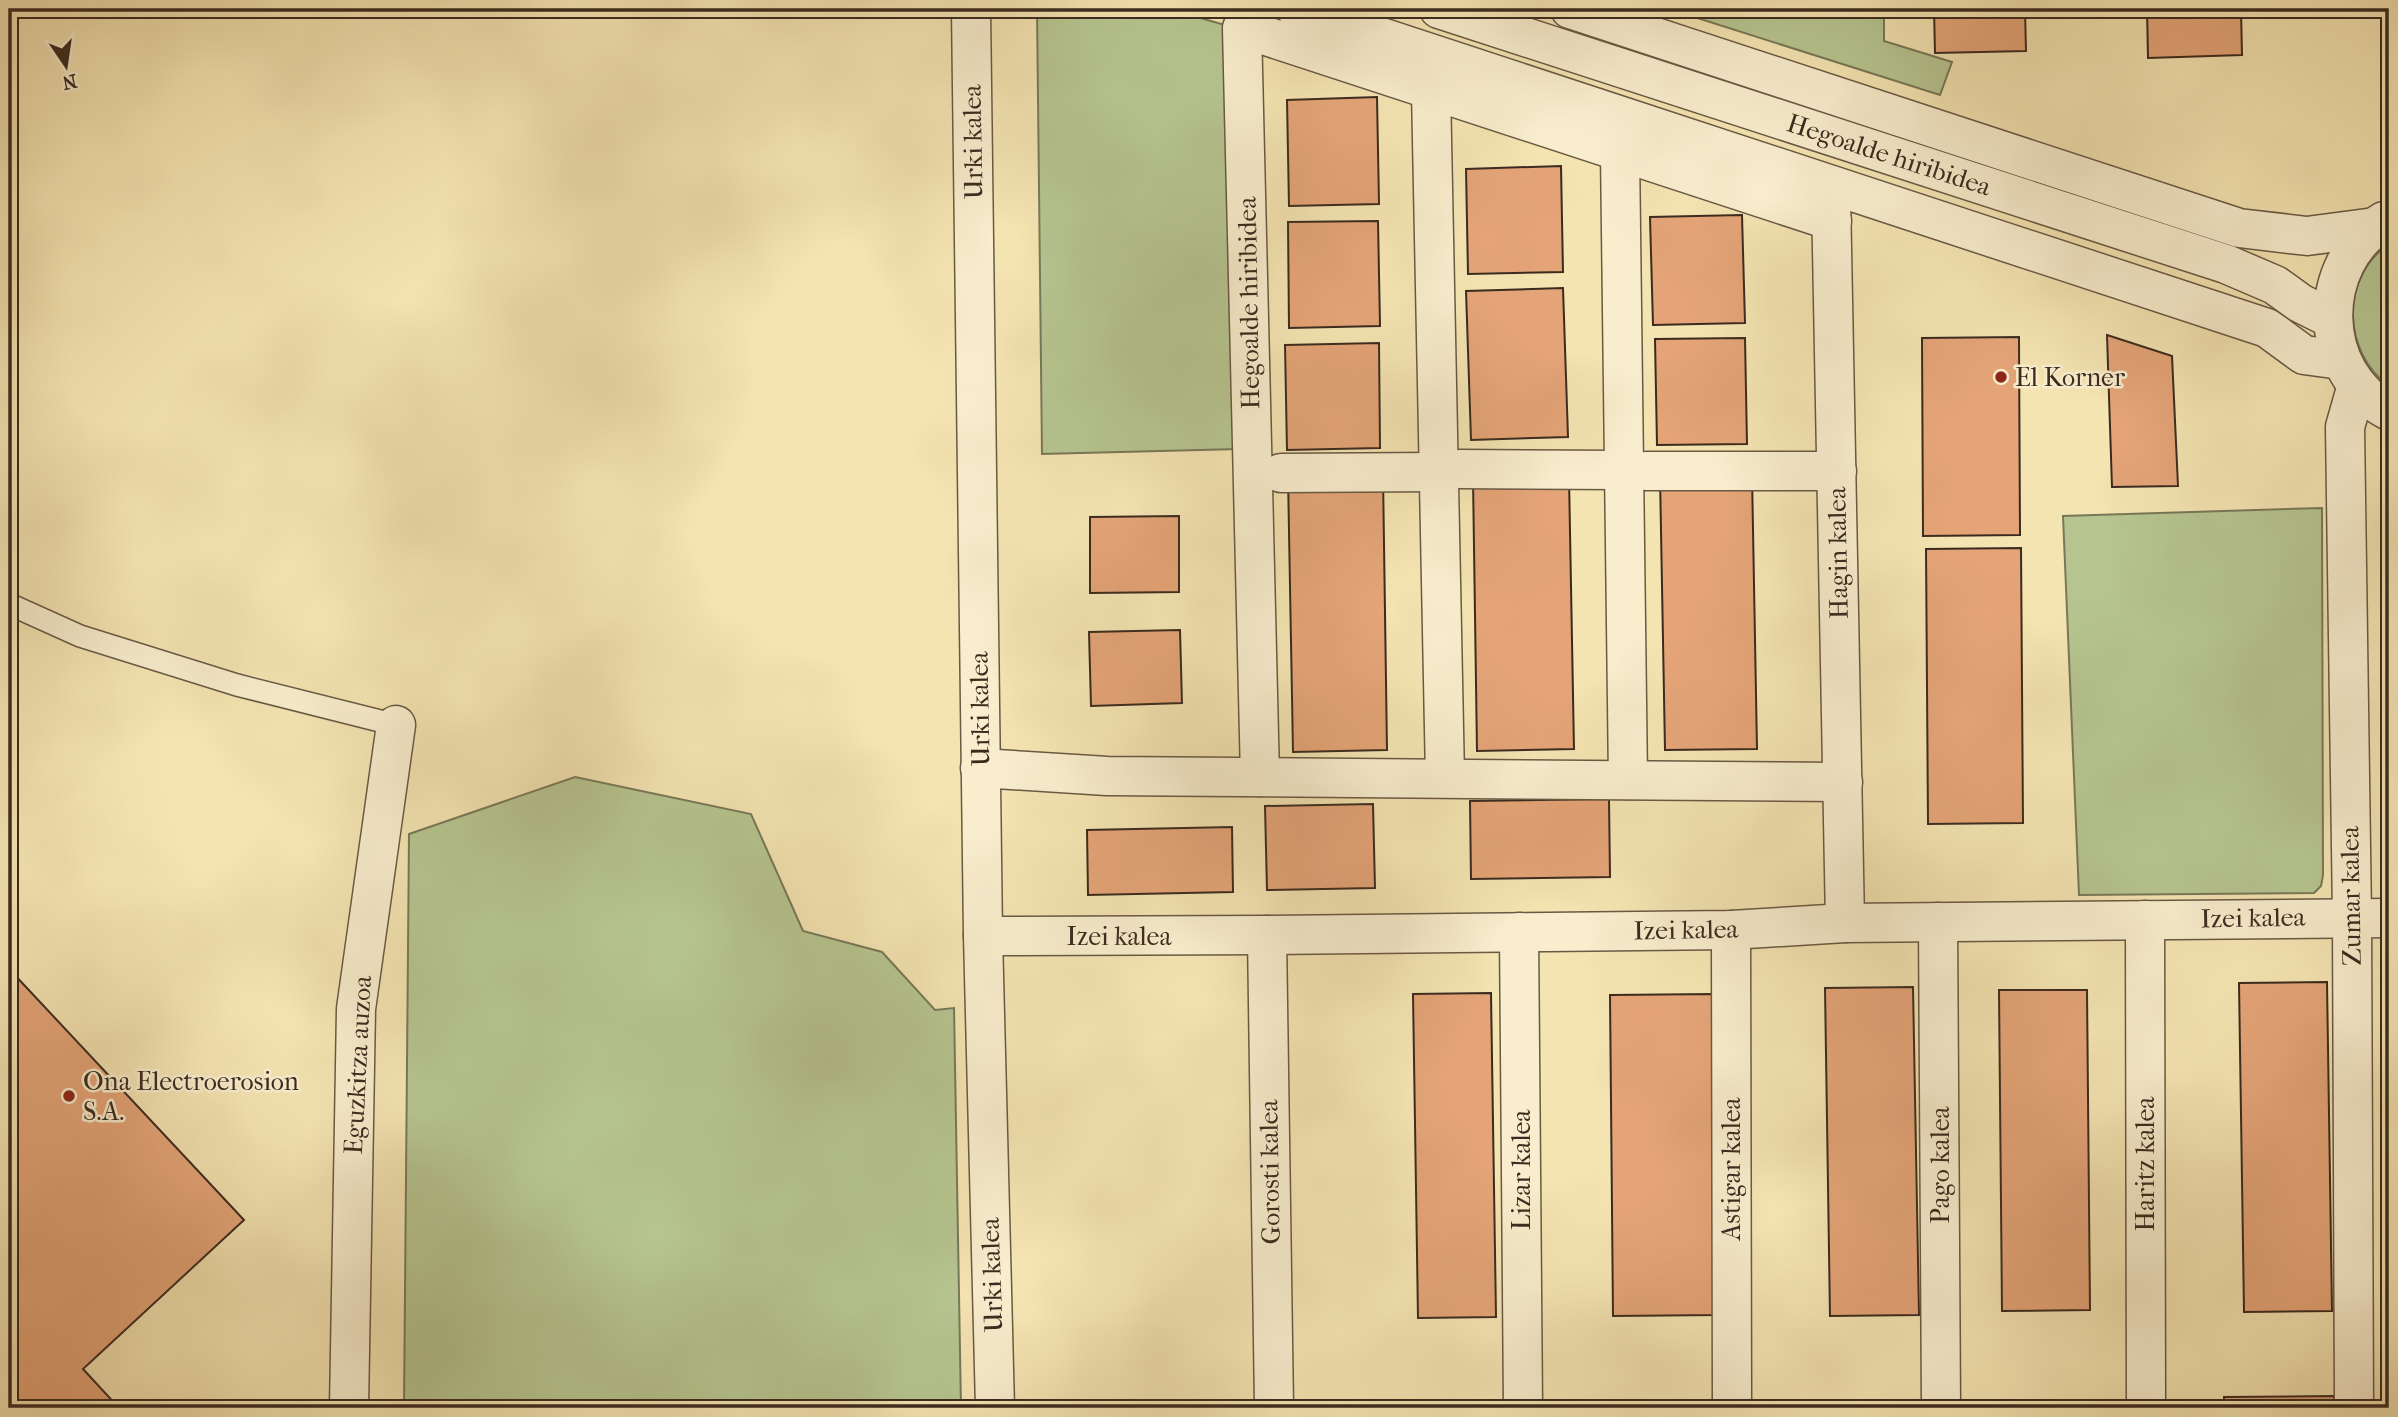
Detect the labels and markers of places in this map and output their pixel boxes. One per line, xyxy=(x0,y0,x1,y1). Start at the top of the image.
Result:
place label: El Korner xyxy=(2015,362,2125,393)
marker: El Korner xyxy=(1993,369,2009,385)
place label: Ona Electroerosion S.A. xyxy=(83,1066,299,1127)
marker: Ona Electroerosion S.A. xyxy=(61,1088,77,1104)

